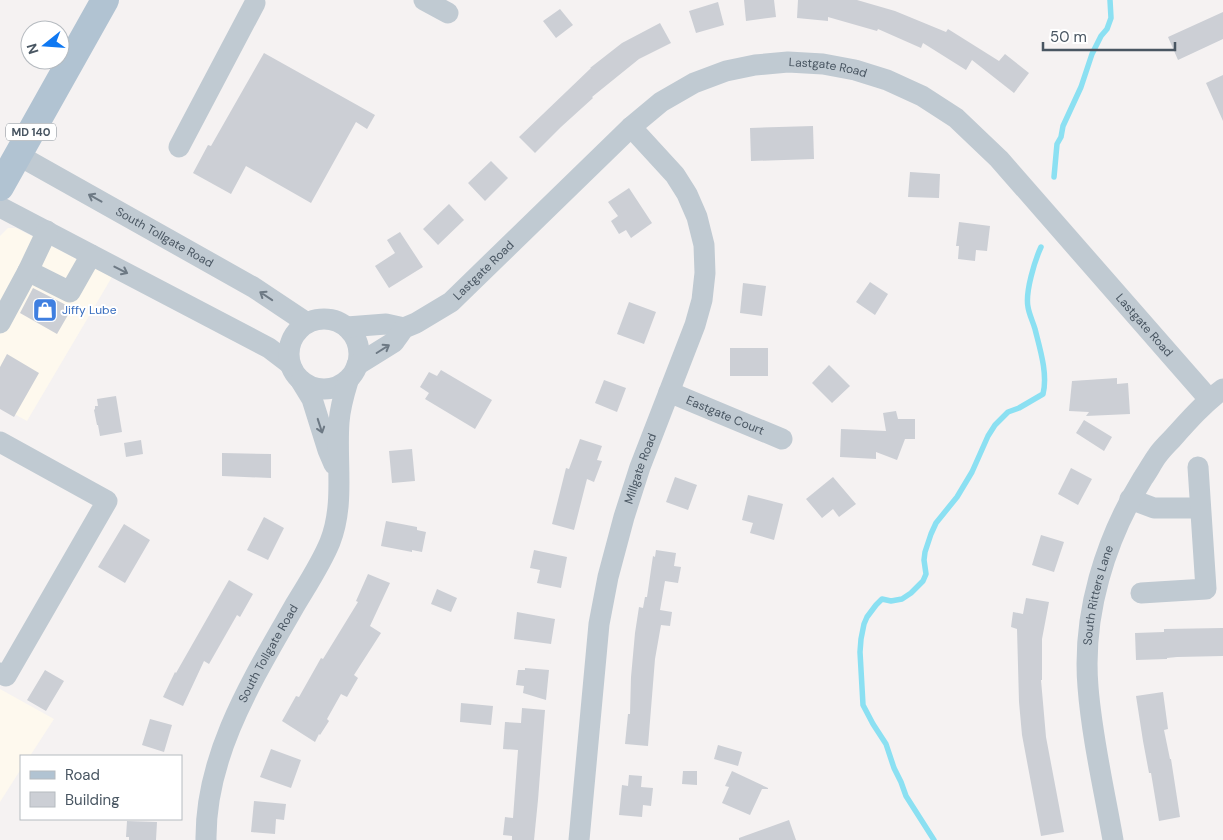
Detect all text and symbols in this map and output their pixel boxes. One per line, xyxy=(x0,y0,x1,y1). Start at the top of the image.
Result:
north arrow xyxy=(20,20,70,70)
scale bar xyxy=(1043,20,1176,52)
text: 50 m xyxy=(1050,27,1087,47)
text: N xyxy=(22,41,43,56)
street label: Lastgate Road xyxy=(788,54,869,81)
road number: MD 140 xyxy=(6,124,56,140)
one-way arrow xyxy=(87,193,102,203)
street label: South Tollgate Road xyxy=(113,203,216,271)
street label: Lastgate Road xyxy=(450,237,517,304)
one-way arrow xyxy=(113,265,128,275)
street label: Lastgate Road xyxy=(1112,290,1176,360)
one-way arrow xyxy=(260,291,274,301)
shop icon: Jiffy Lube xyxy=(32,297,58,323)
place label: Jiffy Lube xyxy=(62,302,117,318)
one-way arrow xyxy=(376,344,390,354)
street label: Eastgate Court xyxy=(684,392,767,439)
one-way arrow xyxy=(316,417,326,433)
street label: Millgate Road xyxy=(621,431,660,506)
street label: South Ritters Lane xyxy=(1080,543,1117,646)
street label: South Tollgate Road xyxy=(235,602,302,705)
legend xyxy=(20,755,182,820)
text: Road xyxy=(65,765,100,785)
text: Building xyxy=(65,790,120,810)

